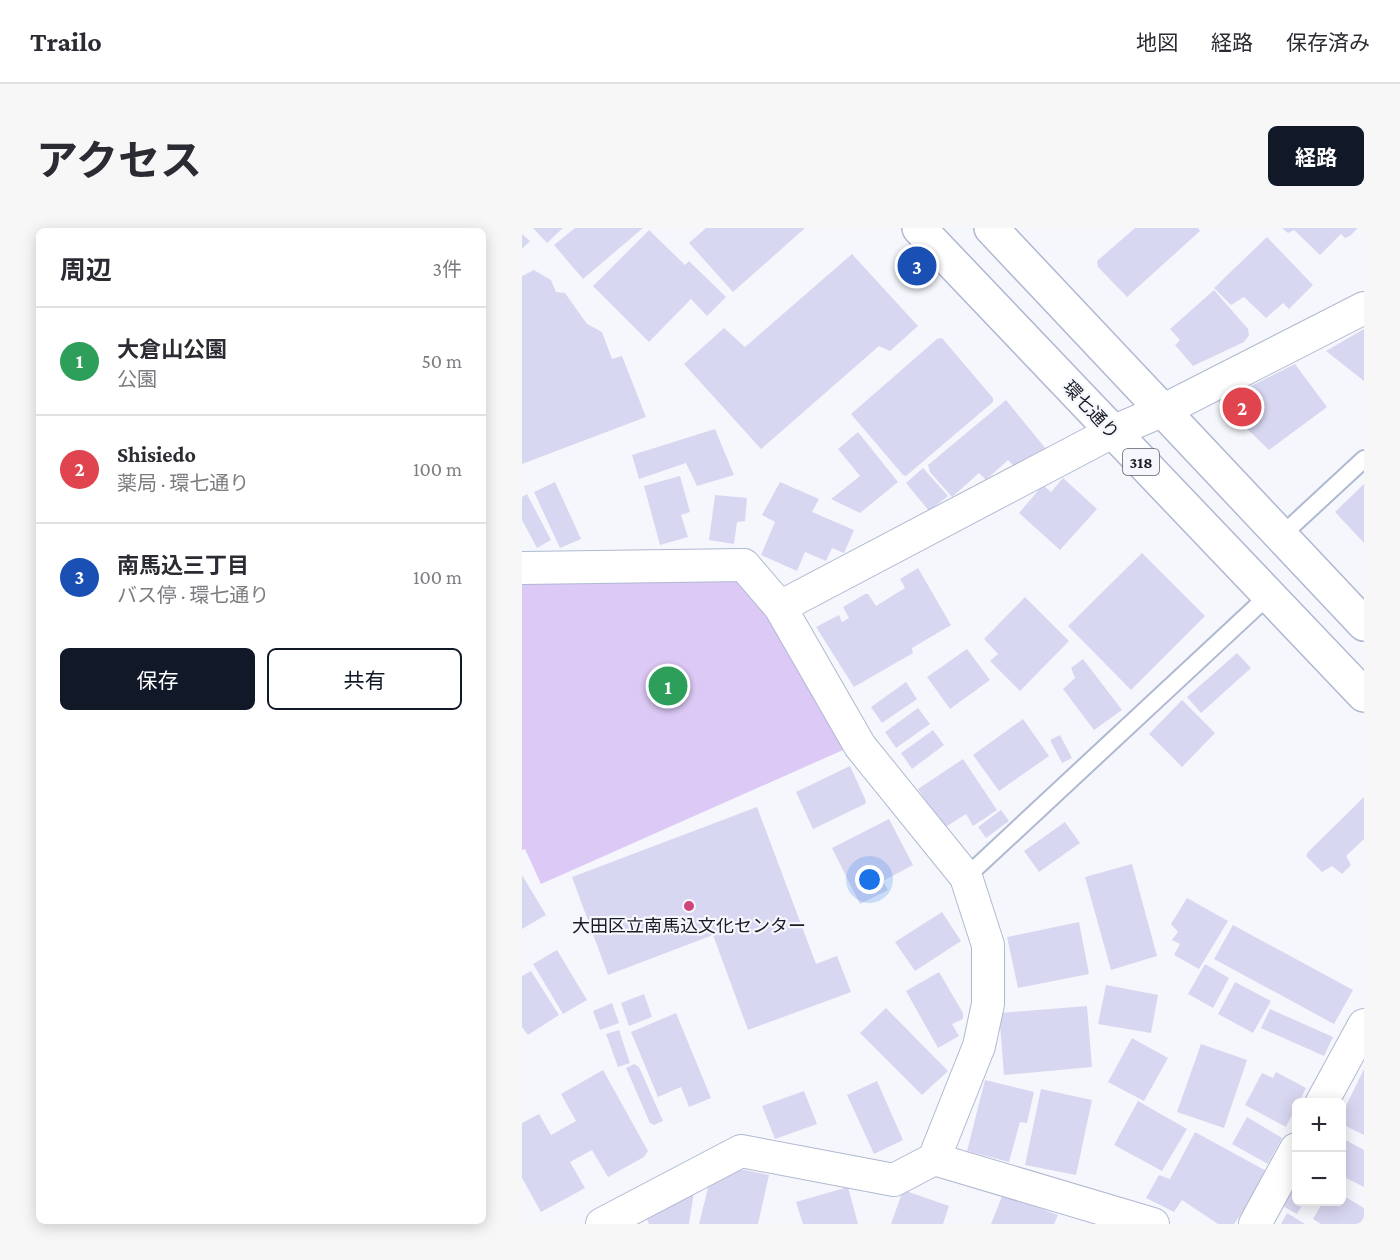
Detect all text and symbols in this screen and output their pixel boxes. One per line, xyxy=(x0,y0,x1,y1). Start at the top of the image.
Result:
text: Trailo xyxy=(30,26,102,57)
text: 地図 xyxy=(1136,31,1178,55)
text: 経路 xyxy=(1211,31,1253,55)
text: 保存済み xyxy=(1286,31,1370,55)
button: 経路 xyxy=(1268,126,1364,186)
text: アクセス xyxy=(36,137,202,184)
pin: 3 xyxy=(898,243,936,288)
text: 周辺 xyxy=(60,256,112,285)
text: 3件 xyxy=(433,258,462,280)
text: 大倉山公園 xyxy=(117,337,227,362)
text: 1 xyxy=(76,350,83,372)
text: 50 m xyxy=(421,350,462,372)
text: 公園 xyxy=(117,368,157,390)
street label: 環七通り xyxy=(1059,377,1123,443)
pin: 2 xyxy=(1222,384,1262,429)
text: Shisiedo xyxy=(117,442,196,467)
road number: 318 xyxy=(1123,449,1159,475)
text: 2 xyxy=(74,458,85,480)
text: 100 m xyxy=(413,458,462,480)
text: 薬局 · 環七通り xyxy=(117,472,249,494)
text: 南馬込三丁目 xyxy=(117,553,249,578)
text: 3 xyxy=(75,566,84,588)
text: 100 m xyxy=(413,566,462,588)
text: バス停 · 環七通り xyxy=(117,584,269,606)
button: 保存 xyxy=(60,648,255,710)
button: 共有 xyxy=(267,648,462,710)
pin: 1 xyxy=(648,664,688,708)
your location xyxy=(855,865,884,894)
marker: 大田区立南馬込文化センター xyxy=(682,899,696,913)
place label: 大田区立南馬込文化センター xyxy=(572,916,806,936)
map controls xyxy=(1292,1098,1346,1206)
button: + xyxy=(1292,1098,1346,1152)
button: − xyxy=(1292,1152,1346,1206)

